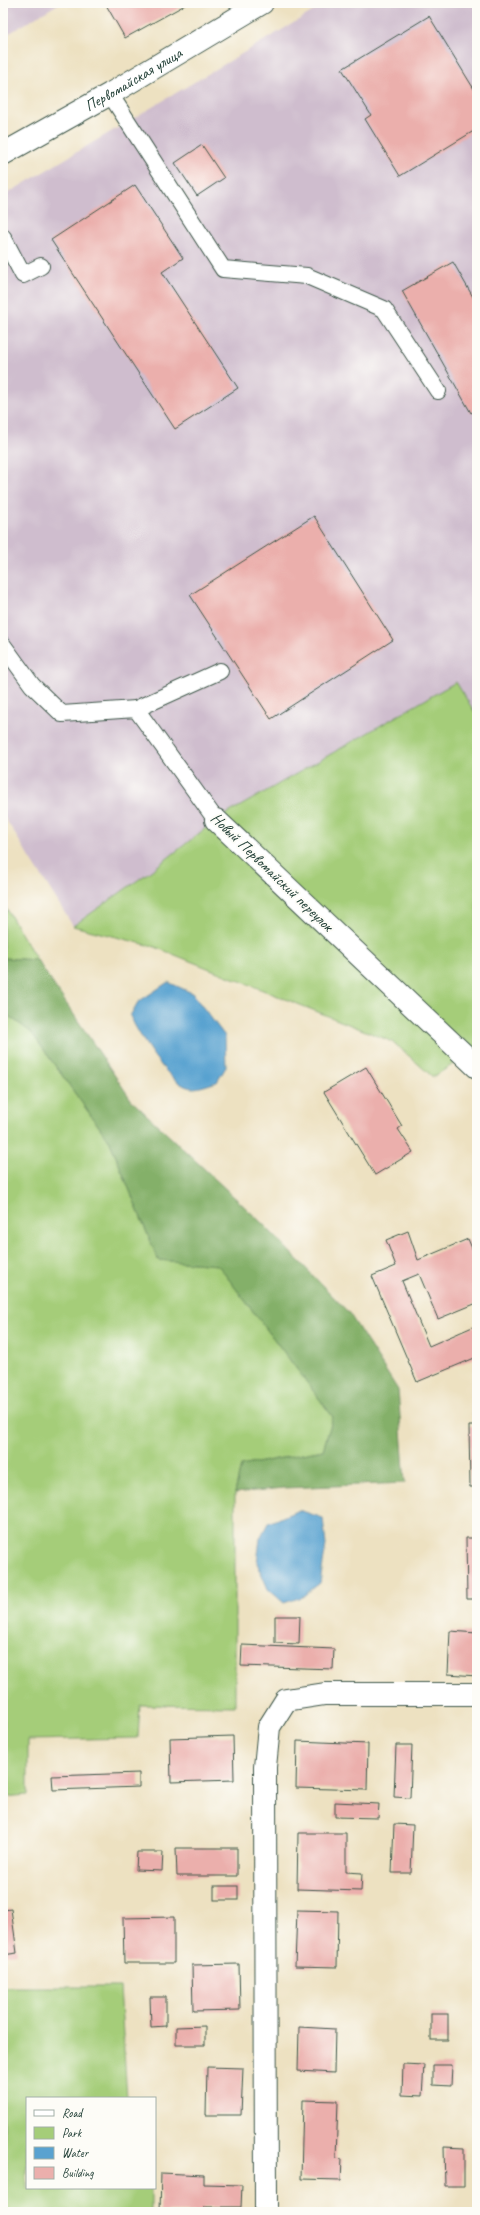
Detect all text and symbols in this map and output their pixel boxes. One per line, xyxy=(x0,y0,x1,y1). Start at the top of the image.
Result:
street label: Первомайская улица xyxy=(81,42,187,116)
street label: Новый Первомайский переулок xyxy=(207,808,339,937)
legend xyxy=(26,2097,156,2189)
text: Road xyxy=(62,2105,84,2121)
text: Park xyxy=(62,2125,83,2141)
text: Water xyxy=(62,2145,90,2161)
text: Building xyxy=(62,2165,94,2181)

